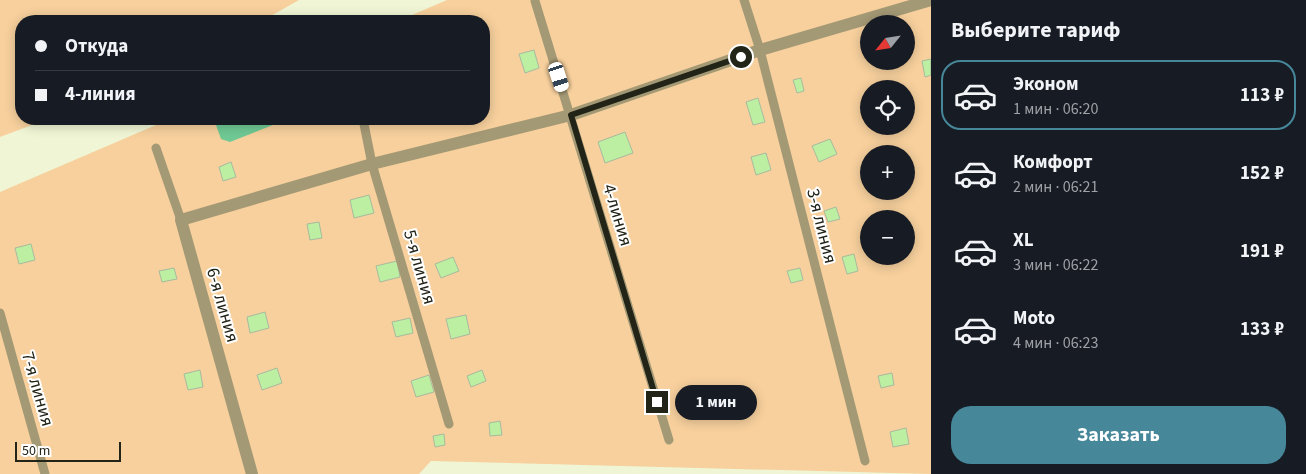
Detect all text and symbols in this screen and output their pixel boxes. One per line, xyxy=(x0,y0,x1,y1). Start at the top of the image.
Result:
text: Выберите тариф xyxy=(951,14,1121,46)
north arrow xyxy=(860,15,915,70)
map controls xyxy=(860,15,915,265)
text: Откуда xyxy=(65,33,128,60)
route start xyxy=(730,46,752,68)
car xyxy=(547,60,570,94)
text: Эконом xyxy=(1013,71,1079,98)
icon: car xyxy=(953,73,998,118)
button: locate xyxy=(860,80,915,135)
text: 4-линия xyxy=(65,81,136,108)
text: 113 ₽ xyxy=(1240,82,1284,109)
text: 1 мин · 06:20 xyxy=(1013,98,1099,120)
button: + xyxy=(860,145,915,200)
text: Комфорт xyxy=(1013,149,1093,176)
icon: car xyxy=(953,151,998,196)
text: 152 ₽ xyxy=(1240,160,1284,187)
text: 2 мин · 06:21 xyxy=(1013,176,1099,198)
street label: 4-линия xyxy=(596,181,639,249)
street label: 3-я линия xyxy=(800,186,843,266)
button: − xyxy=(860,210,915,265)
street label: 5-я линия xyxy=(397,227,442,307)
text: XL xyxy=(1013,227,1034,254)
icon: car xyxy=(953,229,998,274)
text: 191 ₽ xyxy=(1240,238,1284,265)
text: 3 мин · 06:22 xyxy=(1013,254,1099,276)
street label: 6-я линия xyxy=(200,265,245,345)
text: Moto xyxy=(1013,305,1055,332)
icon: car xyxy=(953,307,998,352)
text: 133 ₽ xyxy=(1240,316,1284,343)
text: 4 мин · 06:23 xyxy=(1013,332,1099,354)
street label: 7-я линия xyxy=(15,349,60,429)
callout: 1 мин xyxy=(674,384,757,420)
route end xyxy=(646,391,668,413)
text: 1 мин xyxy=(696,391,736,413)
button: Заказать xyxy=(951,406,1286,464)
scale bar xyxy=(15,439,121,462)
text: 50 m xyxy=(22,441,50,461)

